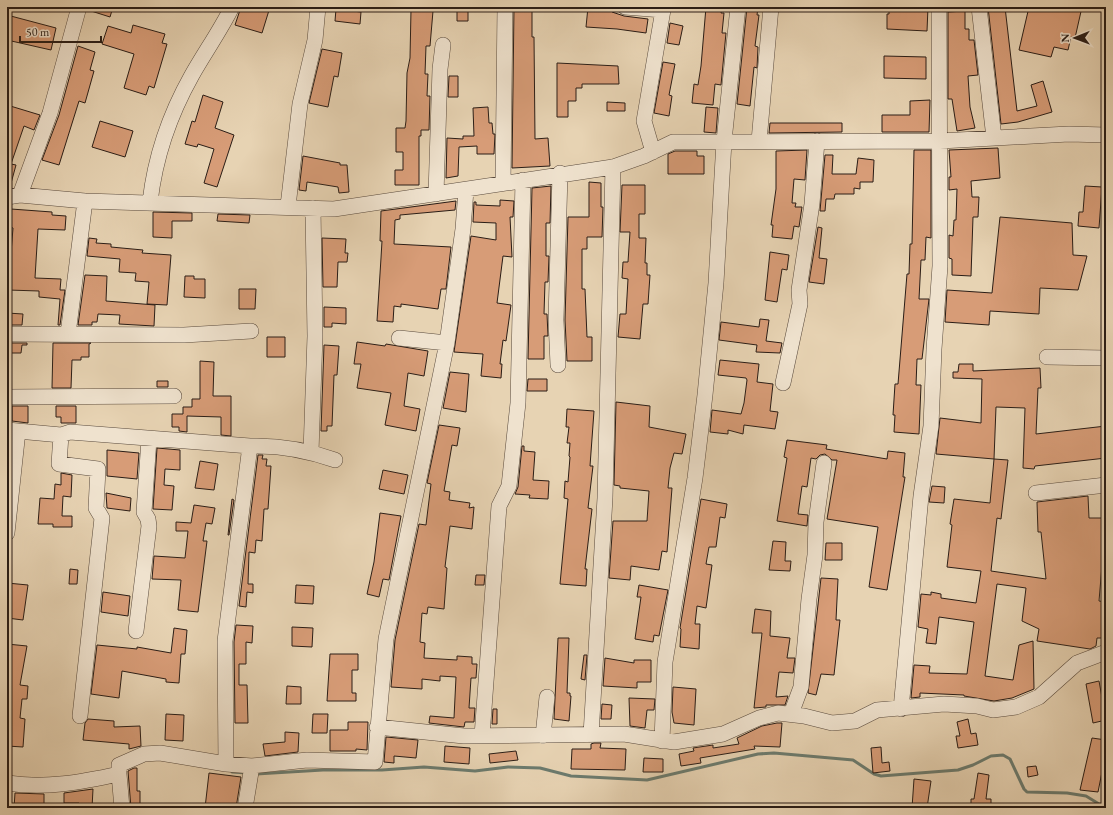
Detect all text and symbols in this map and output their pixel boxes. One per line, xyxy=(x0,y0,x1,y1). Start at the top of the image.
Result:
scale bar xyxy=(20,18,101,44)
north arrow xyxy=(1055,18,1095,58)
text: 50 m xyxy=(26,24,50,40)
text: N xyxy=(1058,34,1072,43)

